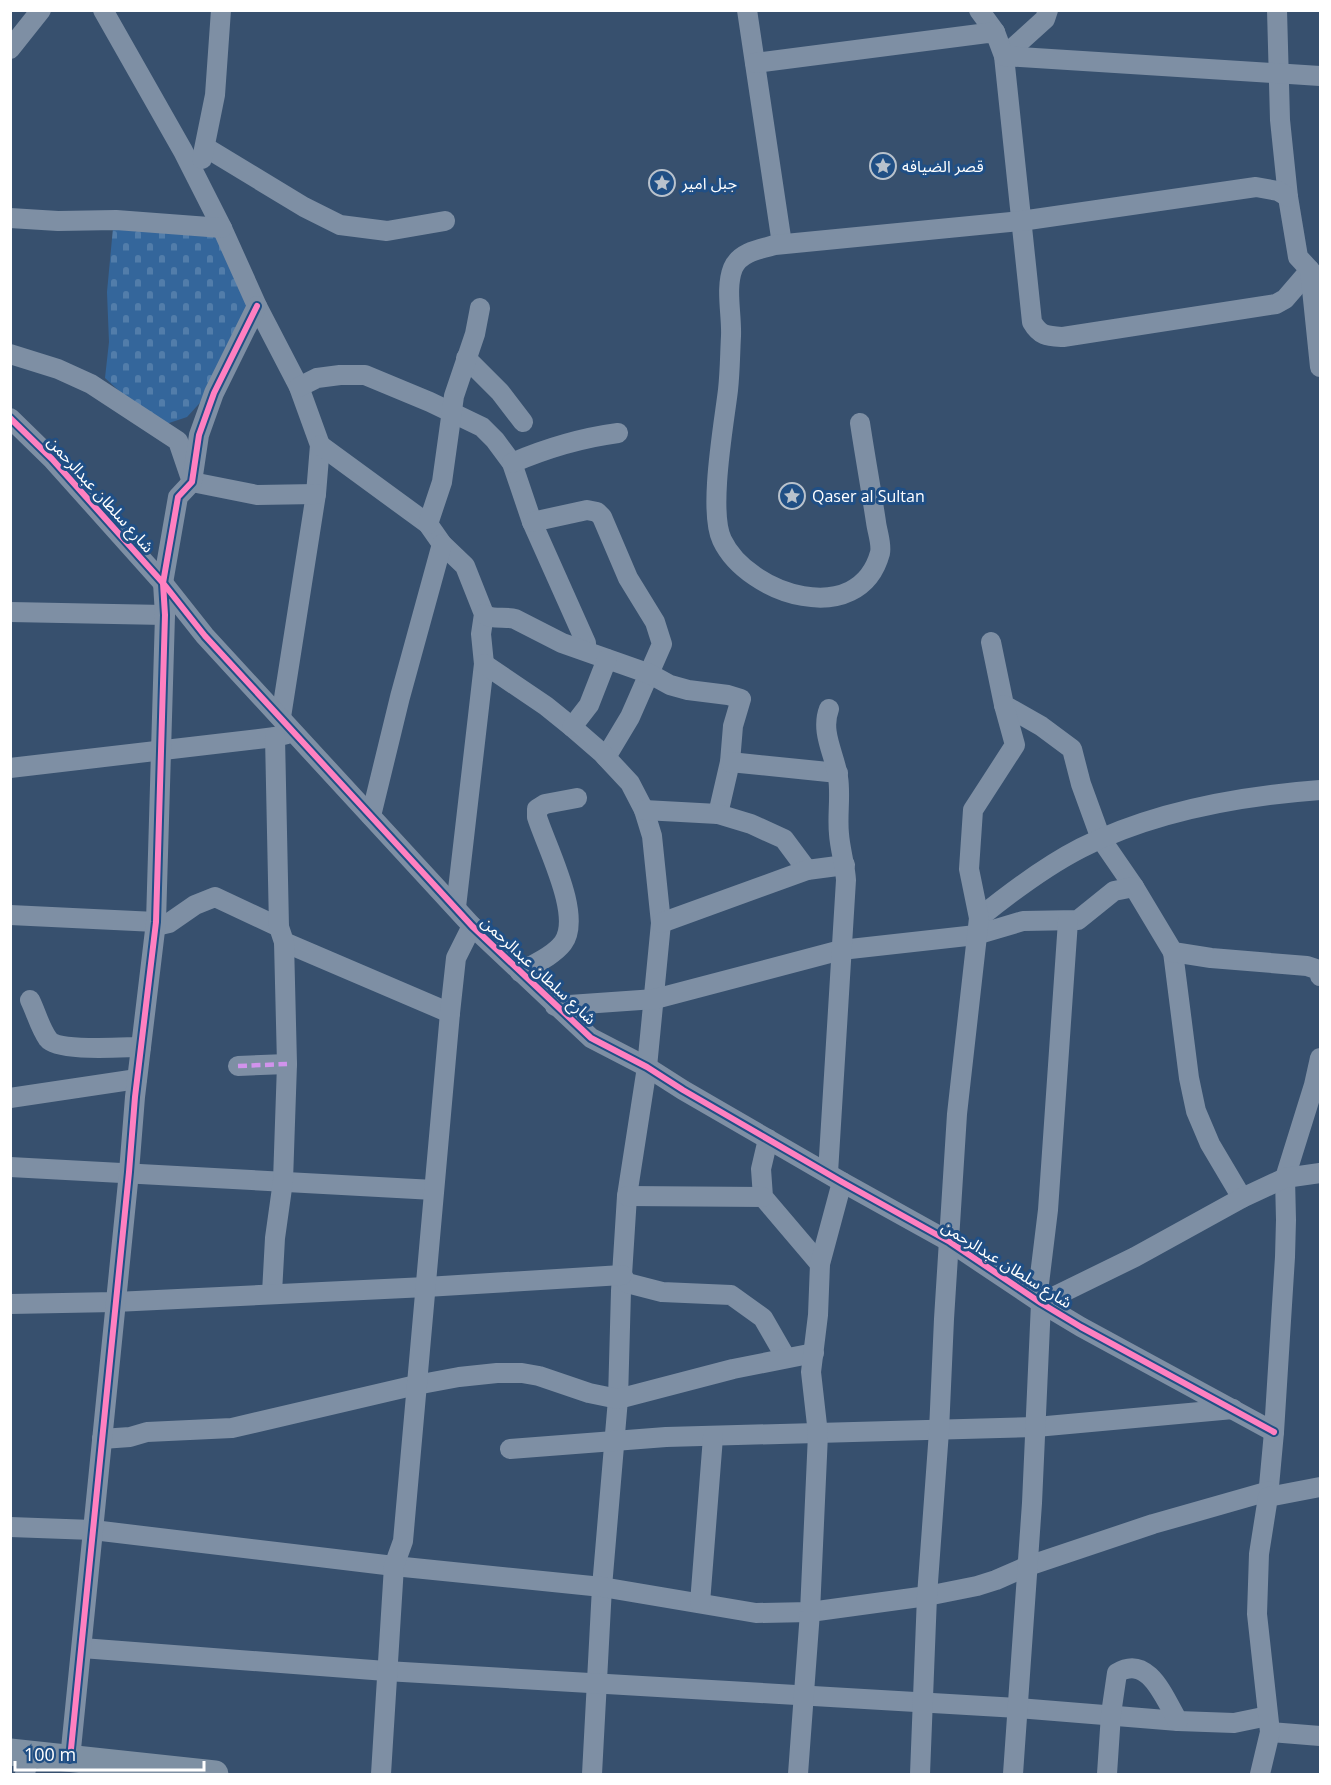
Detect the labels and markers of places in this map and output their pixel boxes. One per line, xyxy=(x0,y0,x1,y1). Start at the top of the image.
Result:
place icon: قصر الضيافه xyxy=(868,151,898,181)
place label: قصر الضيافه xyxy=(902,155,984,177)
place icon: جبل امير xyxy=(647,168,677,198)
place label: جبل امير xyxy=(681,172,737,194)
place icon: Qaser al Sultan xyxy=(777,481,807,511)
place label: Qaser al Sultan xyxy=(812,485,925,507)

